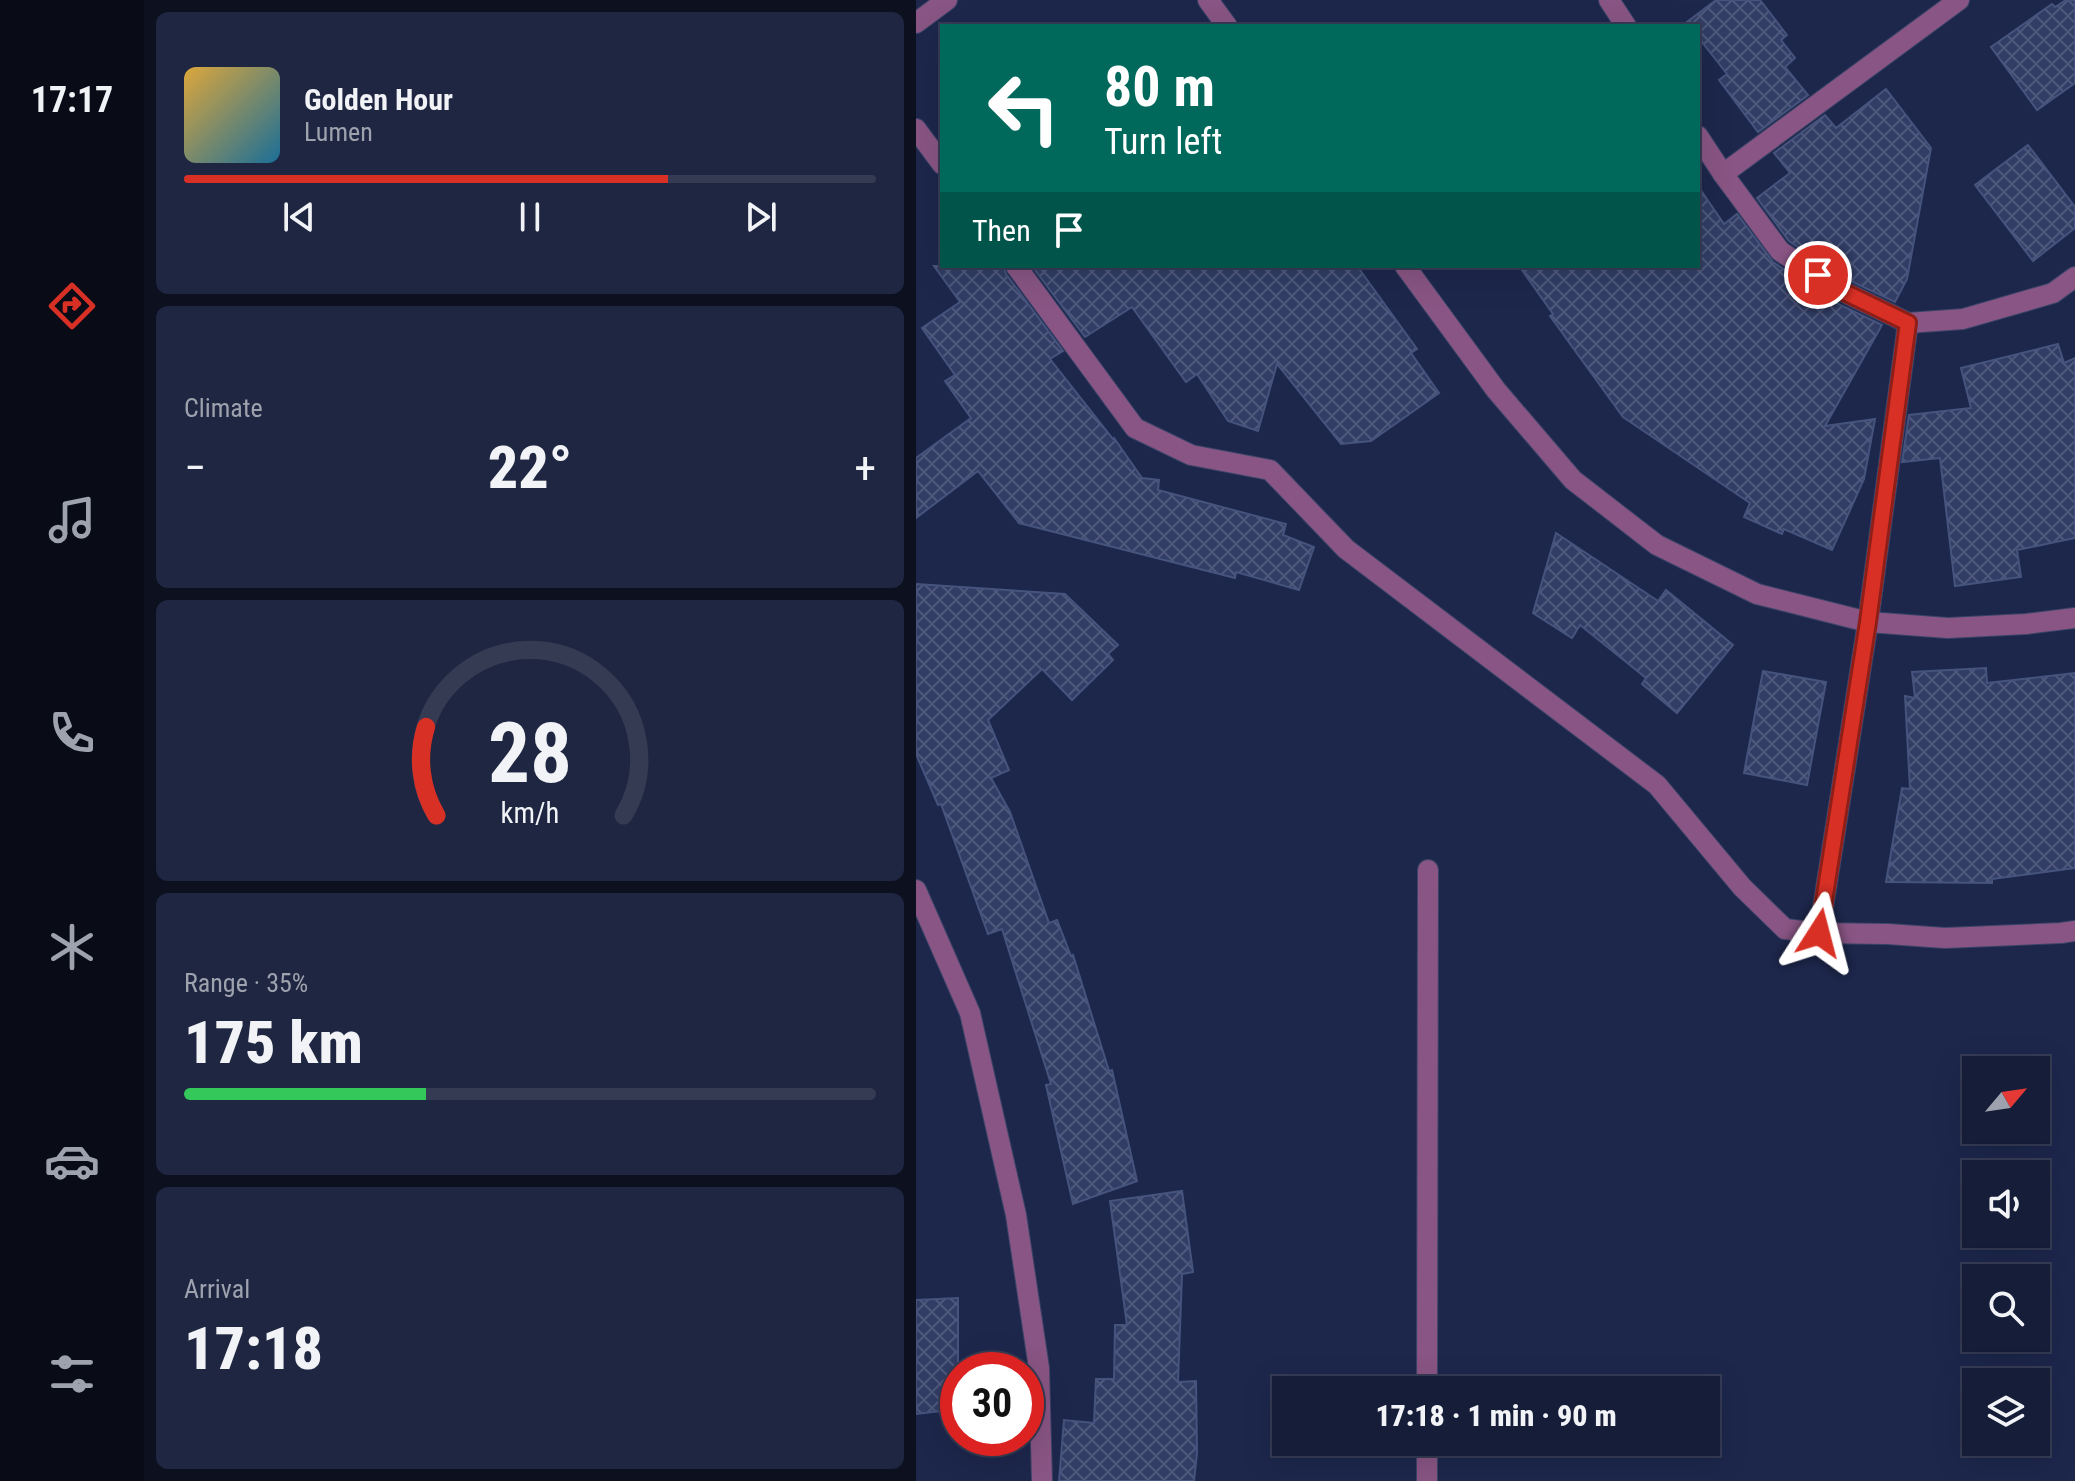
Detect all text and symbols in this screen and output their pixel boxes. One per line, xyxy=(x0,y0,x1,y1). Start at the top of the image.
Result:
text: 80 m xyxy=(1104,54,1215,120)
icon: left xyxy=(972,56,1076,160)
text: 17:17 xyxy=(31,79,113,121)
text: Golden Hour xyxy=(304,82,453,117)
text: Lumen xyxy=(304,117,373,147)
text: Turn left xyxy=(1104,121,1222,163)
icon: previous xyxy=(277,195,321,239)
icon: pause xyxy=(508,195,552,239)
icon: next xyxy=(739,195,783,239)
icon: arrive xyxy=(1047,208,1091,252)
text: Then xyxy=(972,213,1031,248)
pin xyxy=(1784,241,1852,309)
icon: arrive xyxy=(1796,253,1840,297)
icon: directions xyxy=(44,278,100,334)
text: Climate xyxy=(184,393,263,423)
text: 22° xyxy=(488,432,572,503)
text: − xyxy=(184,442,206,494)
text: + xyxy=(854,442,876,494)
icon: music xyxy=(44,492,100,548)
icon: phone xyxy=(44,705,100,761)
text: 28 xyxy=(488,705,572,802)
text: km/h xyxy=(501,797,559,831)
position arrow xyxy=(1777,891,1861,975)
icon: climate xyxy=(44,919,100,975)
text: Range · 35% xyxy=(184,968,308,998)
text: 175 km xyxy=(184,1007,363,1078)
north arrow xyxy=(1962,1056,2050,1144)
map controls xyxy=(1962,1056,2050,1456)
icon: car xyxy=(44,1133,100,1189)
button: sound xyxy=(1962,1160,2050,1248)
button: search xyxy=(1962,1264,2050,1352)
text: Arrival xyxy=(184,1274,250,1304)
text: 17:18 xyxy=(184,1313,323,1384)
icon: filters xyxy=(44,1346,100,1402)
speed limit sign: 30 xyxy=(940,1352,1044,1456)
button: layers xyxy=(1962,1368,2050,1456)
text: 17:18 · 1 min · 90 m xyxy=(1375,1398,1617,1433)

